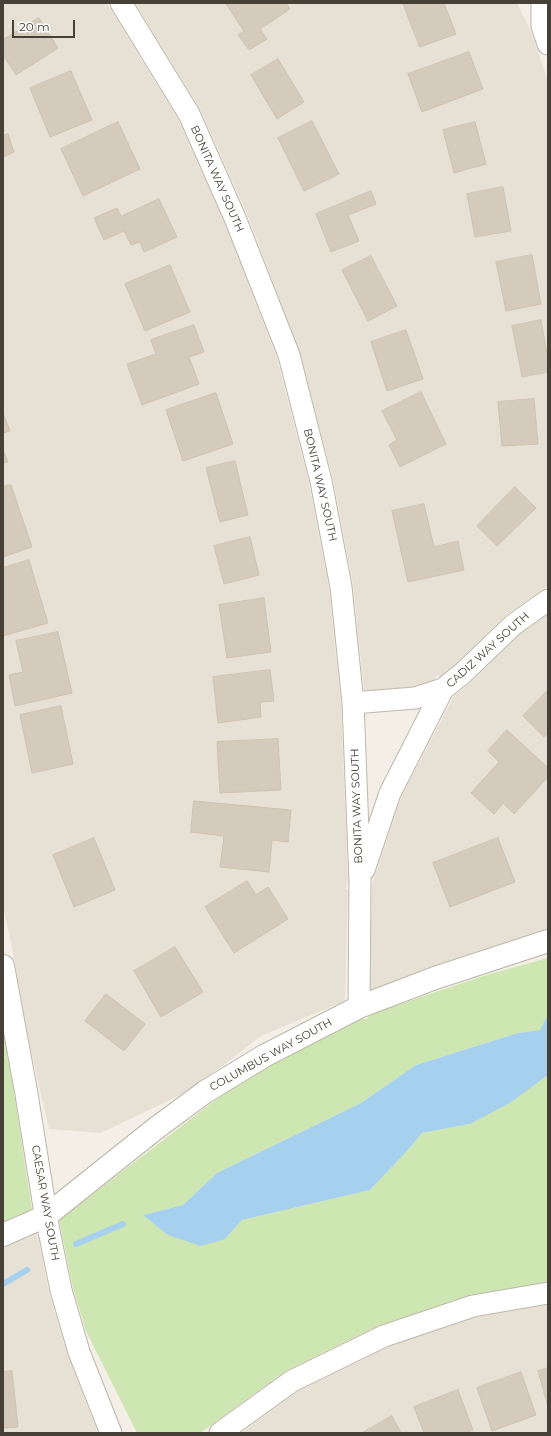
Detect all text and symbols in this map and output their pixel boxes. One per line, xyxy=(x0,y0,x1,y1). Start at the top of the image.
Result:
scale bar xyxy=(14,12,77,38)
text: 20 m xyxy=(19,19,50,34)
street label: BONITA WAY SOUTH xyxy=(188,124,246,234)
street label: BONITA WAY SOUTH xyxy=(301,427,339,543)
street label: CADIZ WAY SOUTH xyxy=(444,609,532,691)
street label: BONITA WAY SOUTH xyxy=(348,748,366,864)
street label: COLUMBUS WAY SOUTH xyxy=(208,1016,334,1094)
street label: CAESAR WAY SOUTH xyxy=(28,1144,62,1262)

